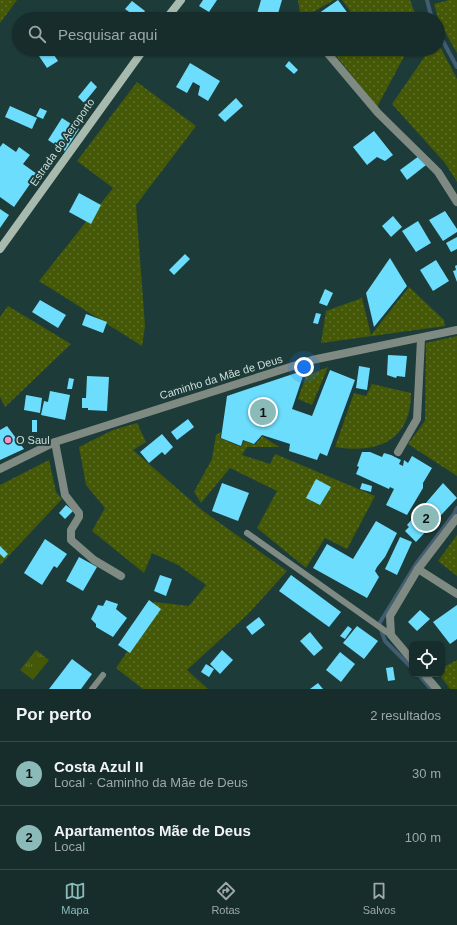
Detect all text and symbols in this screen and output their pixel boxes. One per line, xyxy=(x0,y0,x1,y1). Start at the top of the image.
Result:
search box xyxy=(12,12,445,56)
icon: search xyxy=(26,23,48,45)
text: Pesquisar aqui xyxy=(58,26,157,43)
street label: Estrada do Aeroporto xyxy=(27,96,97,188)
street label: Caminho da Mãe de Deus xyxy=(158,352,284,401)
your location xyxy=(294,357,314,377)
pin: 1 xyxy=(250,397,276,427)
place label: O Saul xyxy=(16,434,50,446)
marker: O Saul xyxy=(3,435,13,445)
pin: 2 xyxy=(413,503,439,533)
map controls xyxy=(409,641,445,677)
button: locate xyxy=(409,641,445,677)
text: Por perto xyxy=(16,705,92,724)
text: 2 resultados xyxy=(370,708,441,723)
text: Costa Azul II xyxy=(54,758,143,775)
text: 1 xyxy=(25,766,33,781)
text: 30 m xyxy=(412,766,441,781)
text: Local · Caminho da Mãe de Deus xyxy=(54,775,248,790)
text: Apartamentos Mãe de Deus xyxy=(54,822,251,839)
text: 2 xyxy=(25,830,33,845)
text: 100 m xyxy=(405,830,441,845)
text: Local xyxy=(54,839,85,854)
tab: Mapa xyxy=(61,880,89,916)
tab: Rotas xyxy=(211,880,240,916)
tab: Salvos xyxy=(363,880,396,916)

